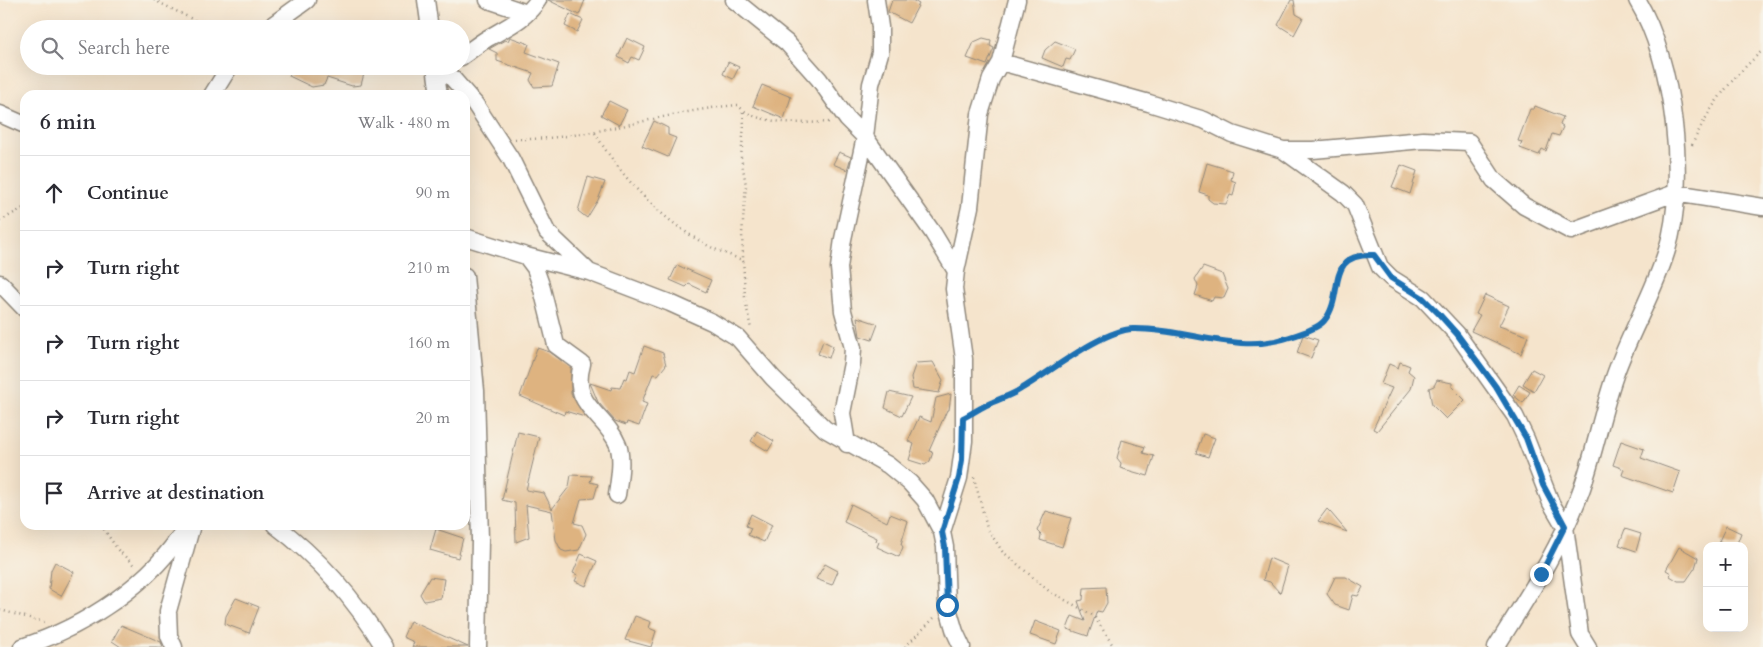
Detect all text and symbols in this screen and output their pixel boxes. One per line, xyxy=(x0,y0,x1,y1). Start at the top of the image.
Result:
search box xyxy=(20,20,470,75)
icon: search xyxy=(38,34,66,62)
text: Search here xyxy=(78,35,170,61)
text: 6 min xyxy=(40,108,96,137)
text: Walk · 480 m xyxy=(358,112,450,134)
icon: ahead xyxy=(40,179,68,207)
text: Continue xyxy=(87,180,169,206)
text: 90 m xyxy=(416,182,450,204)
icon: right xyxy=(40,254,68,282)
text: Turn right xyxy=(87,255,179,281)
text: 210 m xyxy=(408,257,450,279)
icon: right xyxy=(40,329,68,357)
text: Turn right xyxy=(87,330,179,356)
text: 160 m xyxy=(408,332,450,354)
icon: right xyxy=(40,404,68,432)
text: Turn right xyxy=(87,405,179,431)
text: 20 m xyxy=(416,407,450,429)
icon: arrive xyxy=(40,479,68,507)
text: Arrive at destination xyxy=(87,480,264,506)
map controls xyxy=(1703,542,1748,632)
button: + xyxy=(1703,542,1748,587)
route end xyxy=(1530,563,1553,586)
button: − xyxy=(1703,587,1748,632)
route start xyxy=(936,594,959,617)

